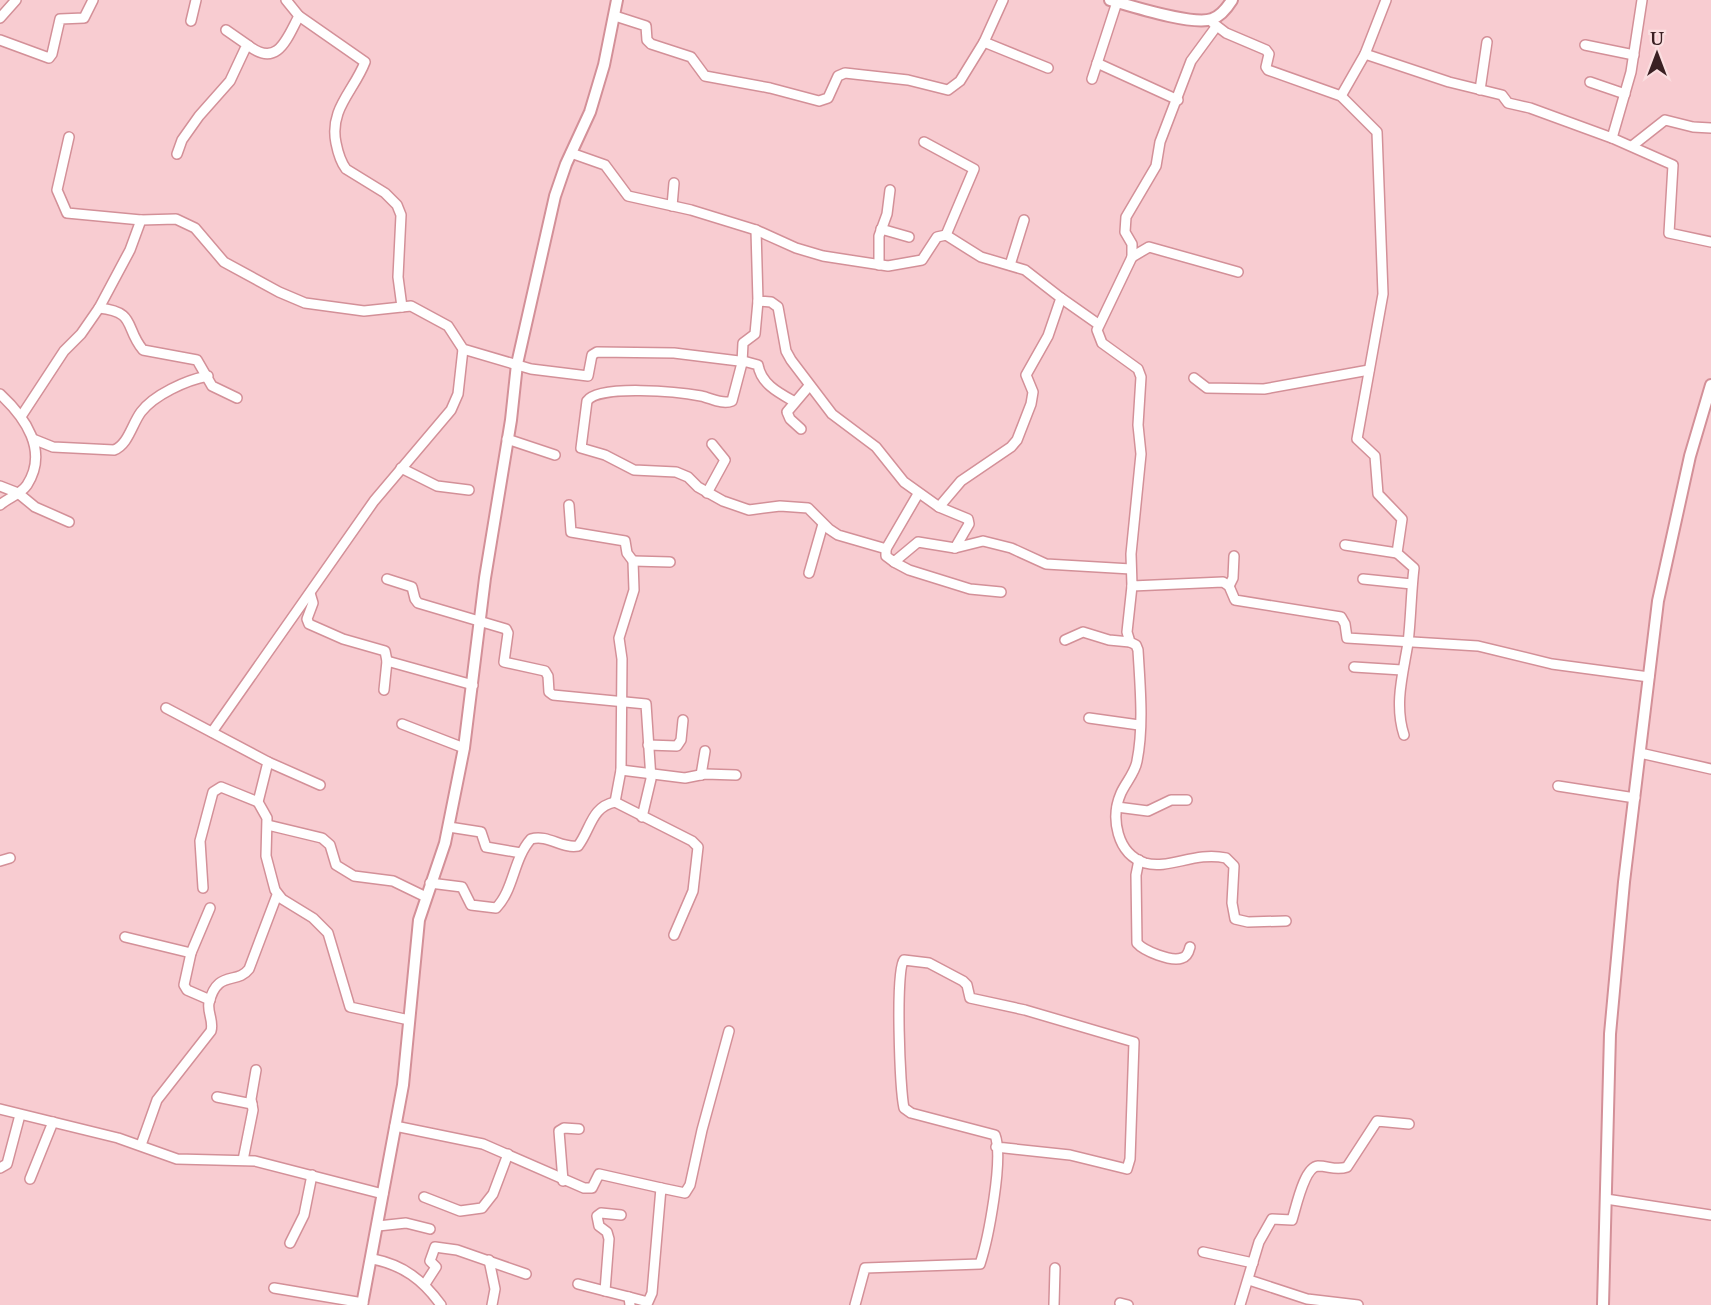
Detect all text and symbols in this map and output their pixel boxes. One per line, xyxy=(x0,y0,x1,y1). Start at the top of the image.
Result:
north arrow xyxy=(1627,24,1687,84)
text: U xyxy=(1650,29,1664,49)

